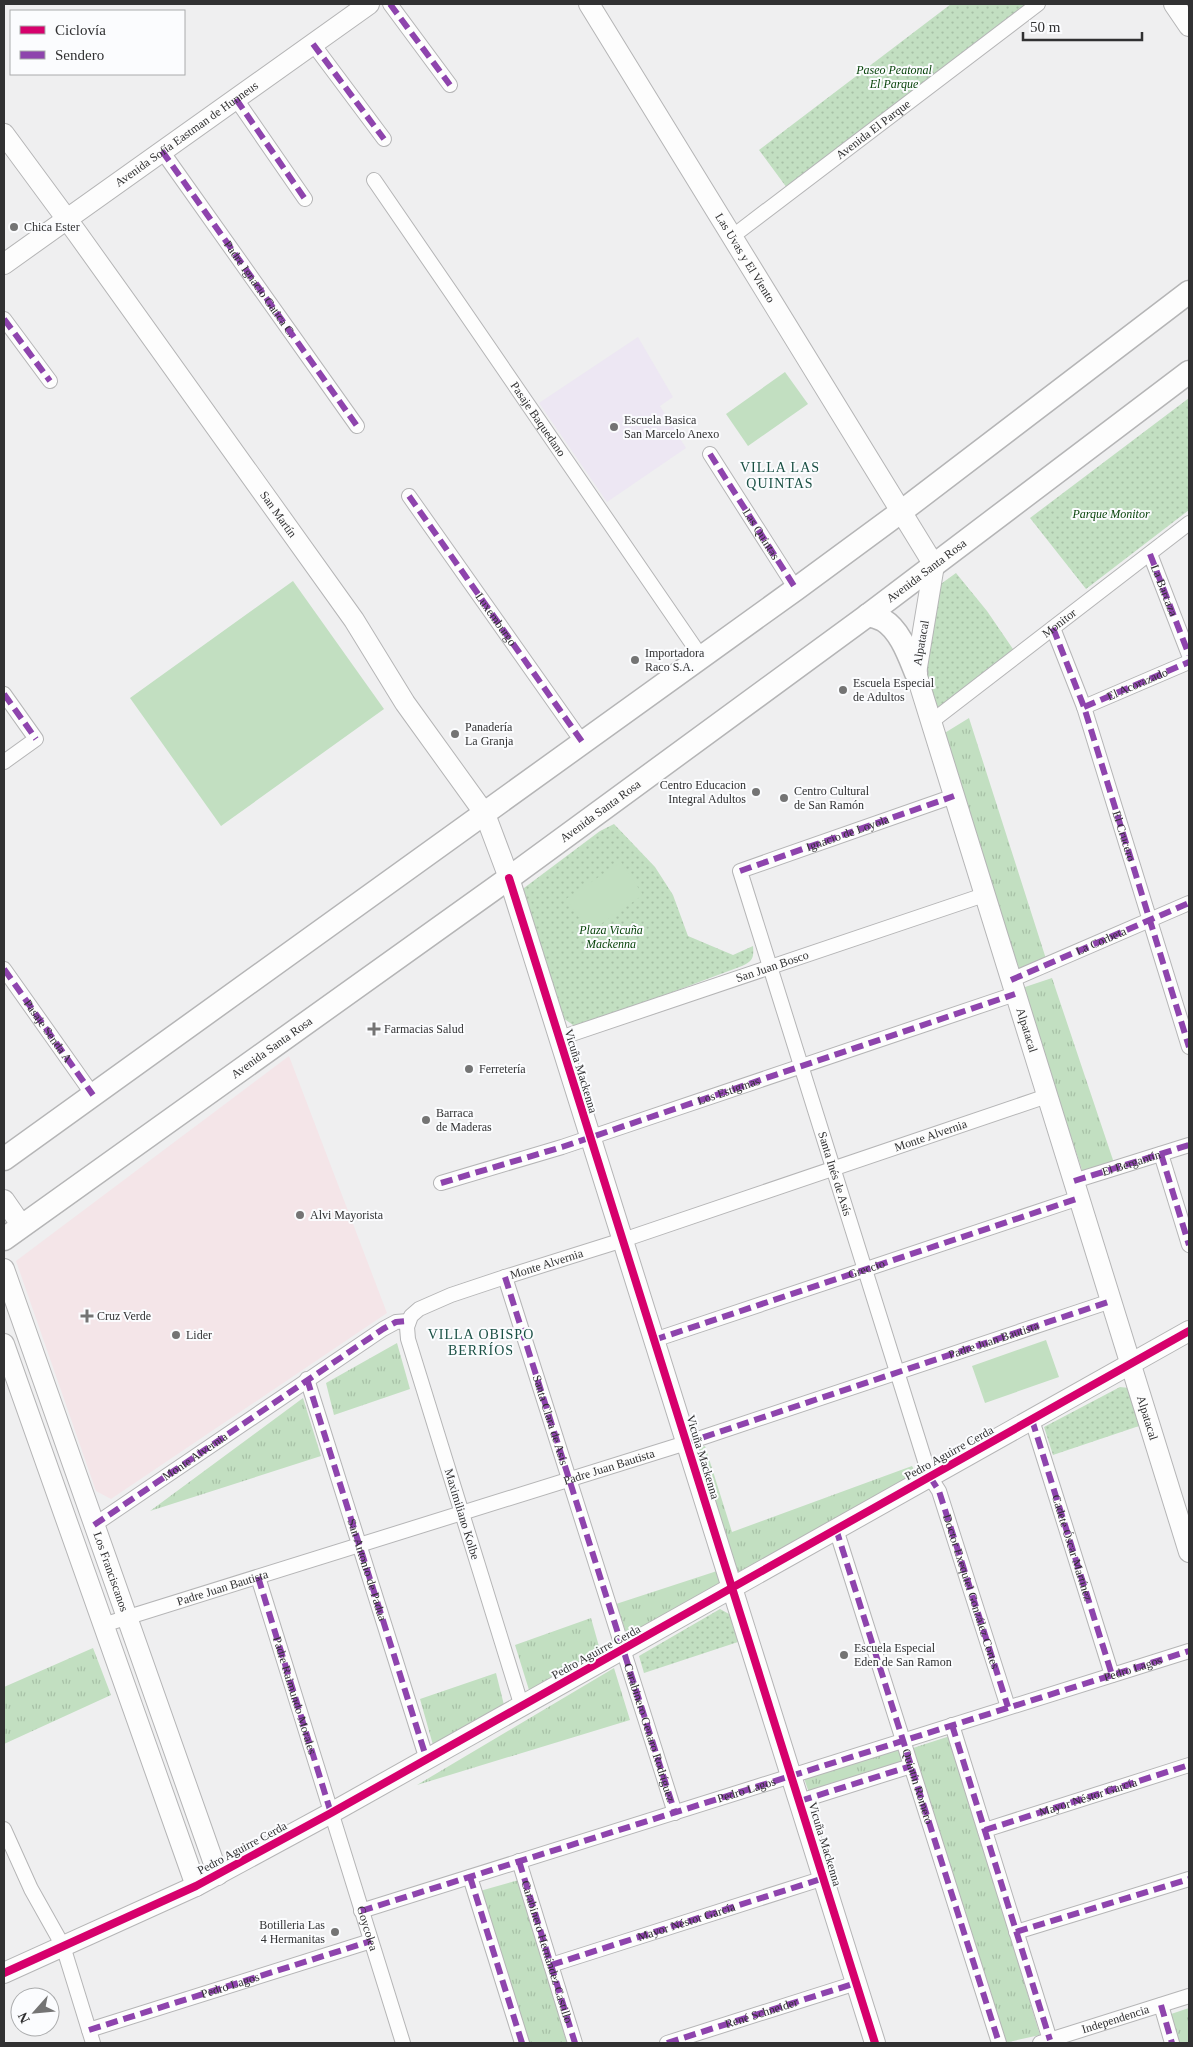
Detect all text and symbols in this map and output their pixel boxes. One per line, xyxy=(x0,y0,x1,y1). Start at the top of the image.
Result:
legend xyxy=(10,10,185,75)
scale bar xyxy=(1023,10,1142,42)
text: 50 m xyxy=(1030,19,1061,35)
text: Ciclovía xyxy=(55,22,106,38)
text: Sendero xyxy=(55,47,104,63)
park label: Paseo Peatonal El Parque xyxy=(855,63,932,91)
street label: Avenida Sofía Eastman de Hunneus xyxy=(112,78,261,190)
street label: Avenida El Parque xyxy=(833,97,913,162)
street label: Las Uvas y El Viento xyxy=(712,211,778,305)
place label: Chica Ester xyxy=(24,220,80,234)
marker: Chica Ester xyxy=(8,221,20,233)
street label: Padre Ignacio Gatica C. xyxy=(221,238,299,340)
street label: Pasaje Baquedano xyxy=(508,379,569,459)
place label: Escuela Basica San Marcelo Anexo xyxy=(624,413,719,441)
marker: Escuela Basica San Marcelo Anexo xyxy=(608,421,620,433)
district label: VILLA LAS QUINTAS xyxy=(740,460,820,491)
street label: San Martín xyxy=(257,488,300,540)
street label: Las Quintas xyxy=(740,506,783,562)
park label: Parque Monitor xyxy=(1071,507,1150,521)
street label: Avenida Santa Rosa xyxy=(884,536,970,606)
street label: La Barcaza xyxy=(1148,563,1181,619)
street label: Luxemburgo xyxy=(472,590,519,649)
street label: Monitor xyxy=(1039,605,1079,641)
street label: Alpatacal xyxy=(910,618,932,667)
place label: Importadora Raco S.A. xyxy=(645,646,705,674)
marker: Importadora Raco S.A. xyxy=(629,654,641,666)
street label: El Acorazado xyxy=(1105,665,1170,703)
place label: Escuela Especial de Adultos xyxy=(853,676,935,704)
marker: Escuela Especial de Adultos xyxy=(837,684,849,696)
place label: Panadería La Granja xyxy=(465,720,514,748)
marker: Panadería La Granja xyxy=(449,728,461,740)
street label: Avenida Santa Rosa xyxy=(557,777,644,845)
place label: Centro Educacion Integral Adultos xyxy=(660,778,746,806)
place label: Centro Cultural de San Ramón xyxy=(794,784,870,812)
marker: Centro Educacion Integral Adultos xyxy=(750,786,762,798)
marker: Centro Cultural de San Ramón xyxy=(778,792,790,804)
street label: El Crucero xyxy=(1109,809,1138,863)
street label: Ignacio de Loyola xyxy=(804,812,892,854)
park label: Plaza Vicuña Mackenna xyxy=(578,923,643,951)
street label: La Corbeta xyxy=(1074,924,1129,958)
street label: San Juan Bosco xyxy=(734,948,811,985)
street label: Pasaje Senda A xyxy=(21,997,75,1066)
street label: Alpatacal xyxy=(1013,1006,1041,1055)
street label: Avenida Santa Rosa xyxy=(228,1014,316,1081)
place label: Farmacias Salud xyxy=(384,1022,464,1036)
marker: Farmacias Salud xyxy=(368,1023,380,1035)
street label: Vicuña Mackenna xyxy=(562,1027,601,1115)
place label: Ferretería xyxy=(479,1062,526,1076)
marker: Ferretería xyxy=(463,1063,475,1075)
street label: Los Estigmas xyxy=(695,1074,762,1108)
place label: Barraca de Maderas xyxy=(436,1106,492,1134)
marker: Barraca de Maderas xyxy=(420,1114,432,1126)
street label: Monte Alvernia xyxy=(893,1117,969,1154)
street label: Santa Inés de Asís xyxy=(815,1130,855,1218)
street label: El Bergantín xyxy=(1100,1147,1162,1179)
place label: Alvi Mayorista xyxy=(310,1208,384,1222)
marker: Alvi Mayorista xyxy=(294,1209,306,1221)
street label: Monte Alvernia xyxy=(508,1246,585,1282)
street label: Greccio xyxy=(846,1256,887,1282)
place label: Cruz Verde xyxy=(97,1309,151,1323)
marker: Cruz Verde xyxy=(81,1310,93,1322)
street label: Padre Juan Bautista xyxy=(946,1318,1041,1362)
district label: VILLA OBISPO BERRÍOS xyxy=(428,1327,534,1358)
place label: Lider xyxy=(186,1328,212,1342)
marker: Lider xyxy=(170,1329,182,1341)
street label: Santa Clara de Asís xyxy=(530,1373,571,1467)
street label: Alpatacal xyxy=(1134,1394,1161,1442)
street label: Vicuña Mackenna xyxy=(684,1413,723,1501)
street label: Pedro Aguirre Cerda xyxy=(902,1422,996,1483)
street label: Monte Alvernia xyxy=(160,1429,231,1484)
street label: Padre Juan Bautista xyxy=(562,1446,657,1488)
street label: Maximiliano Kolbe xyxy=(442,1467,482,1561)
street label: Cadete Óscar Martínez xyxy=(1049,1493,1095,1603)
street label: Doctor Exequiel González Cortes xyxy=(940,1512,1002,1671)
street label: San Antonio de Padua xyxy=(344,1517,390,1623)
street label: Los Franciscanos xyxy=(90,1530,132,1614)
street label: Padre Juan Bautista xyxy=(175,1567,270,1609)
street label: Pedro Aguirre Cerda xyxy=(549,1621,643,1682)
street label: Padre Raimundo Morales xyxy=(270,1635,320,1756)
place label: Escuela Especial Eden de San Ramon xyxy=(854,1641,952,1669)
marker: Escuela Especial Eden de San Ramon xyxy=(838,1649,850,1661)
street label: Pedro Lagos xyxy=(1102,1653,1164,1684)
street label: Carabinero Genaro Rodríguez xyxy=(621,1662,678,1804)
street label: Quintín Romero xyxy=(899,1747,936,1826)
street label: Pedro Lagos xyxy=(716,1774,778,1806)
street label: Mayor Néstor García xyxy=(1037,1775,1139,1819)
street label: Vicuña Mackenna xyxy=(806,1800,845,1888)
street label: Pedro Aguirre Cerda xyxy=(195,1818,290,1877)
street label: Carabinero Hernández Castillo xyxy=(518,1879,575,2025)
street label: Mayor Néstor García xyxy=(636,1900,738,1944)
street label: Goycolea xyxy=(354,1904,381,1953)
place label: Botilleria Las 4 Hermanitas xyxy=(259,1918,325,1946)
marker: Botilleria Las 4 Hermanitas xyxy=(329,1926,341,1938)
street label: Pedro Lagos xyxy=(199,1970,261,2001)
north arrow xyxy=(10,1987,60,2037)
street label: René Schneider xyxy=(723,1995,800,2031)
street label: Independencia xyxy=(1080,2002,1151,2036)
text: N xyxy=(15,2010,33,2026)

